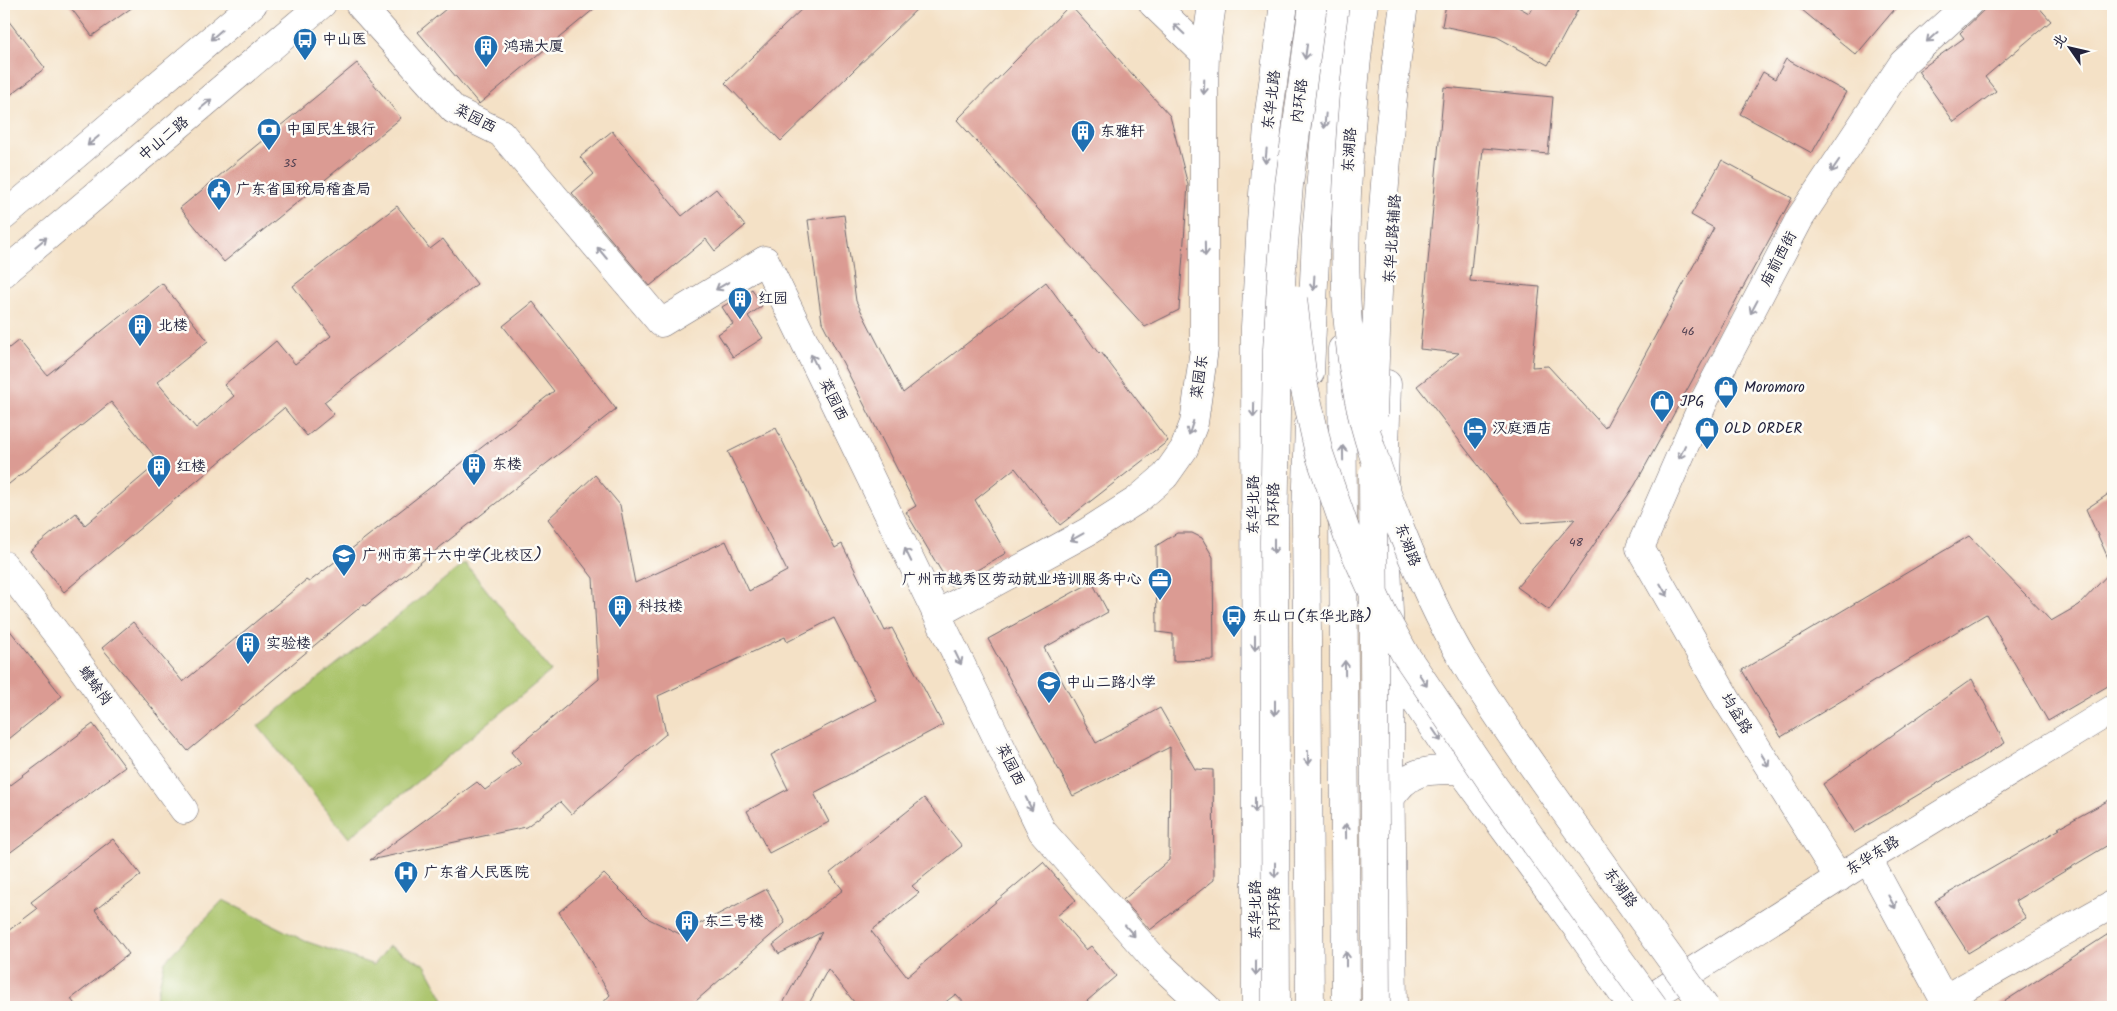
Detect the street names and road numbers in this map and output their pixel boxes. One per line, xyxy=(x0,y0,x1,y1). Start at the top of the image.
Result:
street label: 东华北路 xyxy=(1256,69,1288,131)
street label: 内环路 xyxy=(1285,77,1315,125)
street label: 菜园西 xyxy=(449,98,501,140)
street label: 中山二路 xyxy=(133,111,195,167)
street label: 东湖路 xyxy=(1336,127,1364,173)
street label: 东华北路辅路 xyxy=(1378,193,1408,285)
street label: 庙前西街 xyxy=(1754,227,1804,291)
street label: 菜园东 xyxy=(1185,353,1215,401)
street label: 菜园西 xyxy=(812,375,854,425)
street label: 东华北路 xyxy=(1242,475,1266,535)
street label: 内环路 xyxy=(1262,482,1286,528)
street label: 东湖路 xyxy=(1388,520,1426,570)
street label: 蟾蜍岗 xyxy=(72,661,118,711)
street label: 均益路 xyxy=(1714,689,1758,739)
street label: 菜园西 xyxy=(989,740,1031,790)
street label: 东华东路 xyxy=(1841,830,1905,882)
street label: 东湖路 xyxy=(1597,863,1643,913)
street label: 东华北路 xyxy=(1244,880,1268,940)
street label: 内环路 xyxy=(1263,886,1287,932)

